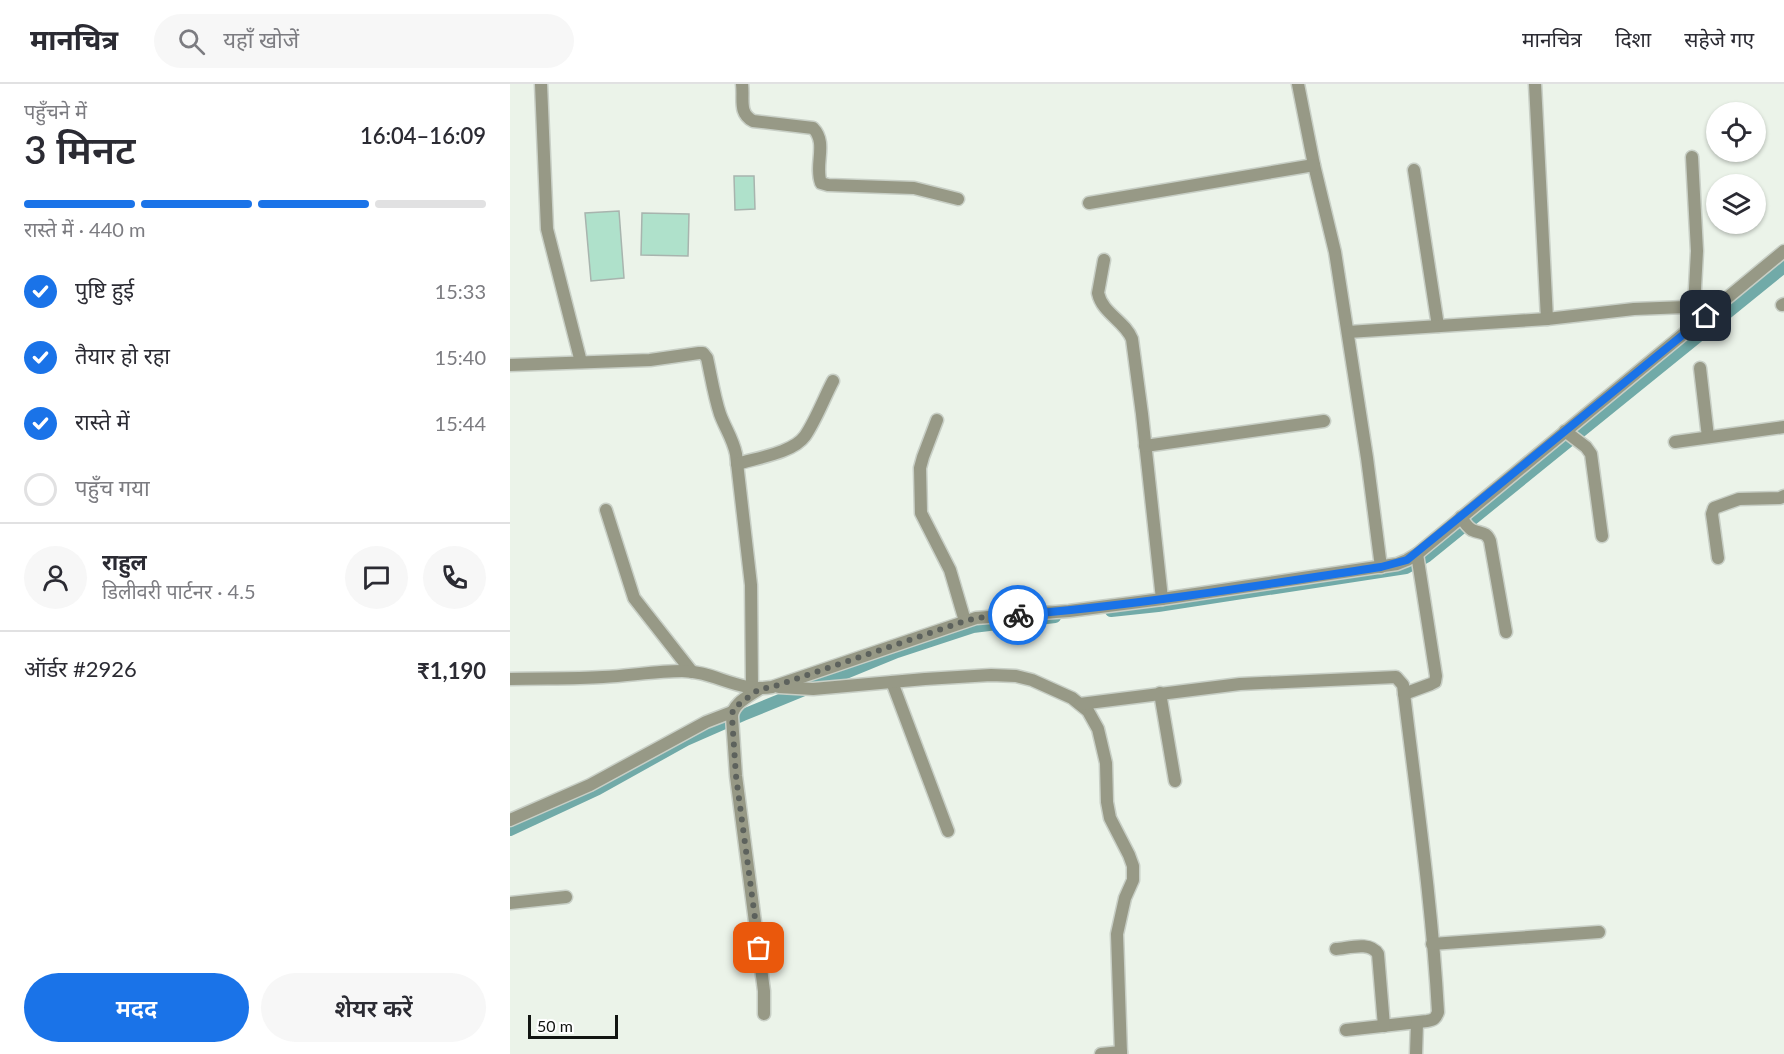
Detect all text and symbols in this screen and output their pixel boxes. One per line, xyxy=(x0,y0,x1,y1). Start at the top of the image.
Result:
search box xyxy=(154,14,574,68)
text: मानचित्र xyxy=(30,22,118,56)
icon: search xyxy=(175,25,208,58)
text: यहाँ खोजें xyxy=(223,26,299,53)
text: मानचित्र xyxy=(1522,26,1582,51)
text: दिशा xyxy=(1615,26,1651,51)
text: सहेजे गए xyxy=(1684,26,1754,51)
text: पहुँचने में xyxy=(24,99,87,123)
map controls xyxy=(1706,102,1766,234)
button: locate xyxy=(1706,102,1766,162)
text: 16:04–16:09 xyxy=(360,122,486,149)
text: 3 मिनट xyxy=(24,126,136,172)
button: layers xyxy=(1706,174,1766,234)
text: रास्ते में · 440 m xyxy=(24,217,145,241)
icon: check xyxy=(24,275,57,308)
text: पुष्टि हुई xyxy=(75,276,134,303)
text: 15:33 xyxy=(435,279,486,303)
pin xyxy=(1680,290,1731,341)
icon: home xyxy=(1689,299,1722,332)
icon: check xyxy=(24,341,57,374)
text: तैयार हो रहा xyxy=(75,342,170,369)
text: 15:40 xyxy=(435,345,486,369)
icon: check xyxy=(24,407,57,440)
text: रास्ते में xyxy=(75,408,130,435)
text: 15:44 xyxy=(435,411,486,435)
text: पहुँच गया xyxy=(75,474,150,501)
button: person xyxy=(24,546,87,609)
button: chat xyxy=(345,546,408,609)
button: phone xyxy=(423,546,486,609)
text: राहुल xyxy=(102,548,147,575)
text: डिलीवरी पार्टनर · 4.5 xyxy=(102,579,255,603)
courier xyxy=(988,585,1048,645)
icon: bike xyxy=(1002,599,1035,632)
text: ऑर्डर #2926 xyxy=(24,655,137,682)
text: ₹1,190 xyxy=(417,657,486,684)
pin xyxy=(733,922,784,973)
icon: bag xyxy=(742,931,775,964)
button: मदद xyxy=(24,973,249,1042)
button: शेयर करें xyxy=(261,973,486,1042)
scale bar xyxy=(528,1012,618,1040)
text: 50 m xyxy=(537,1016,573,1035)

